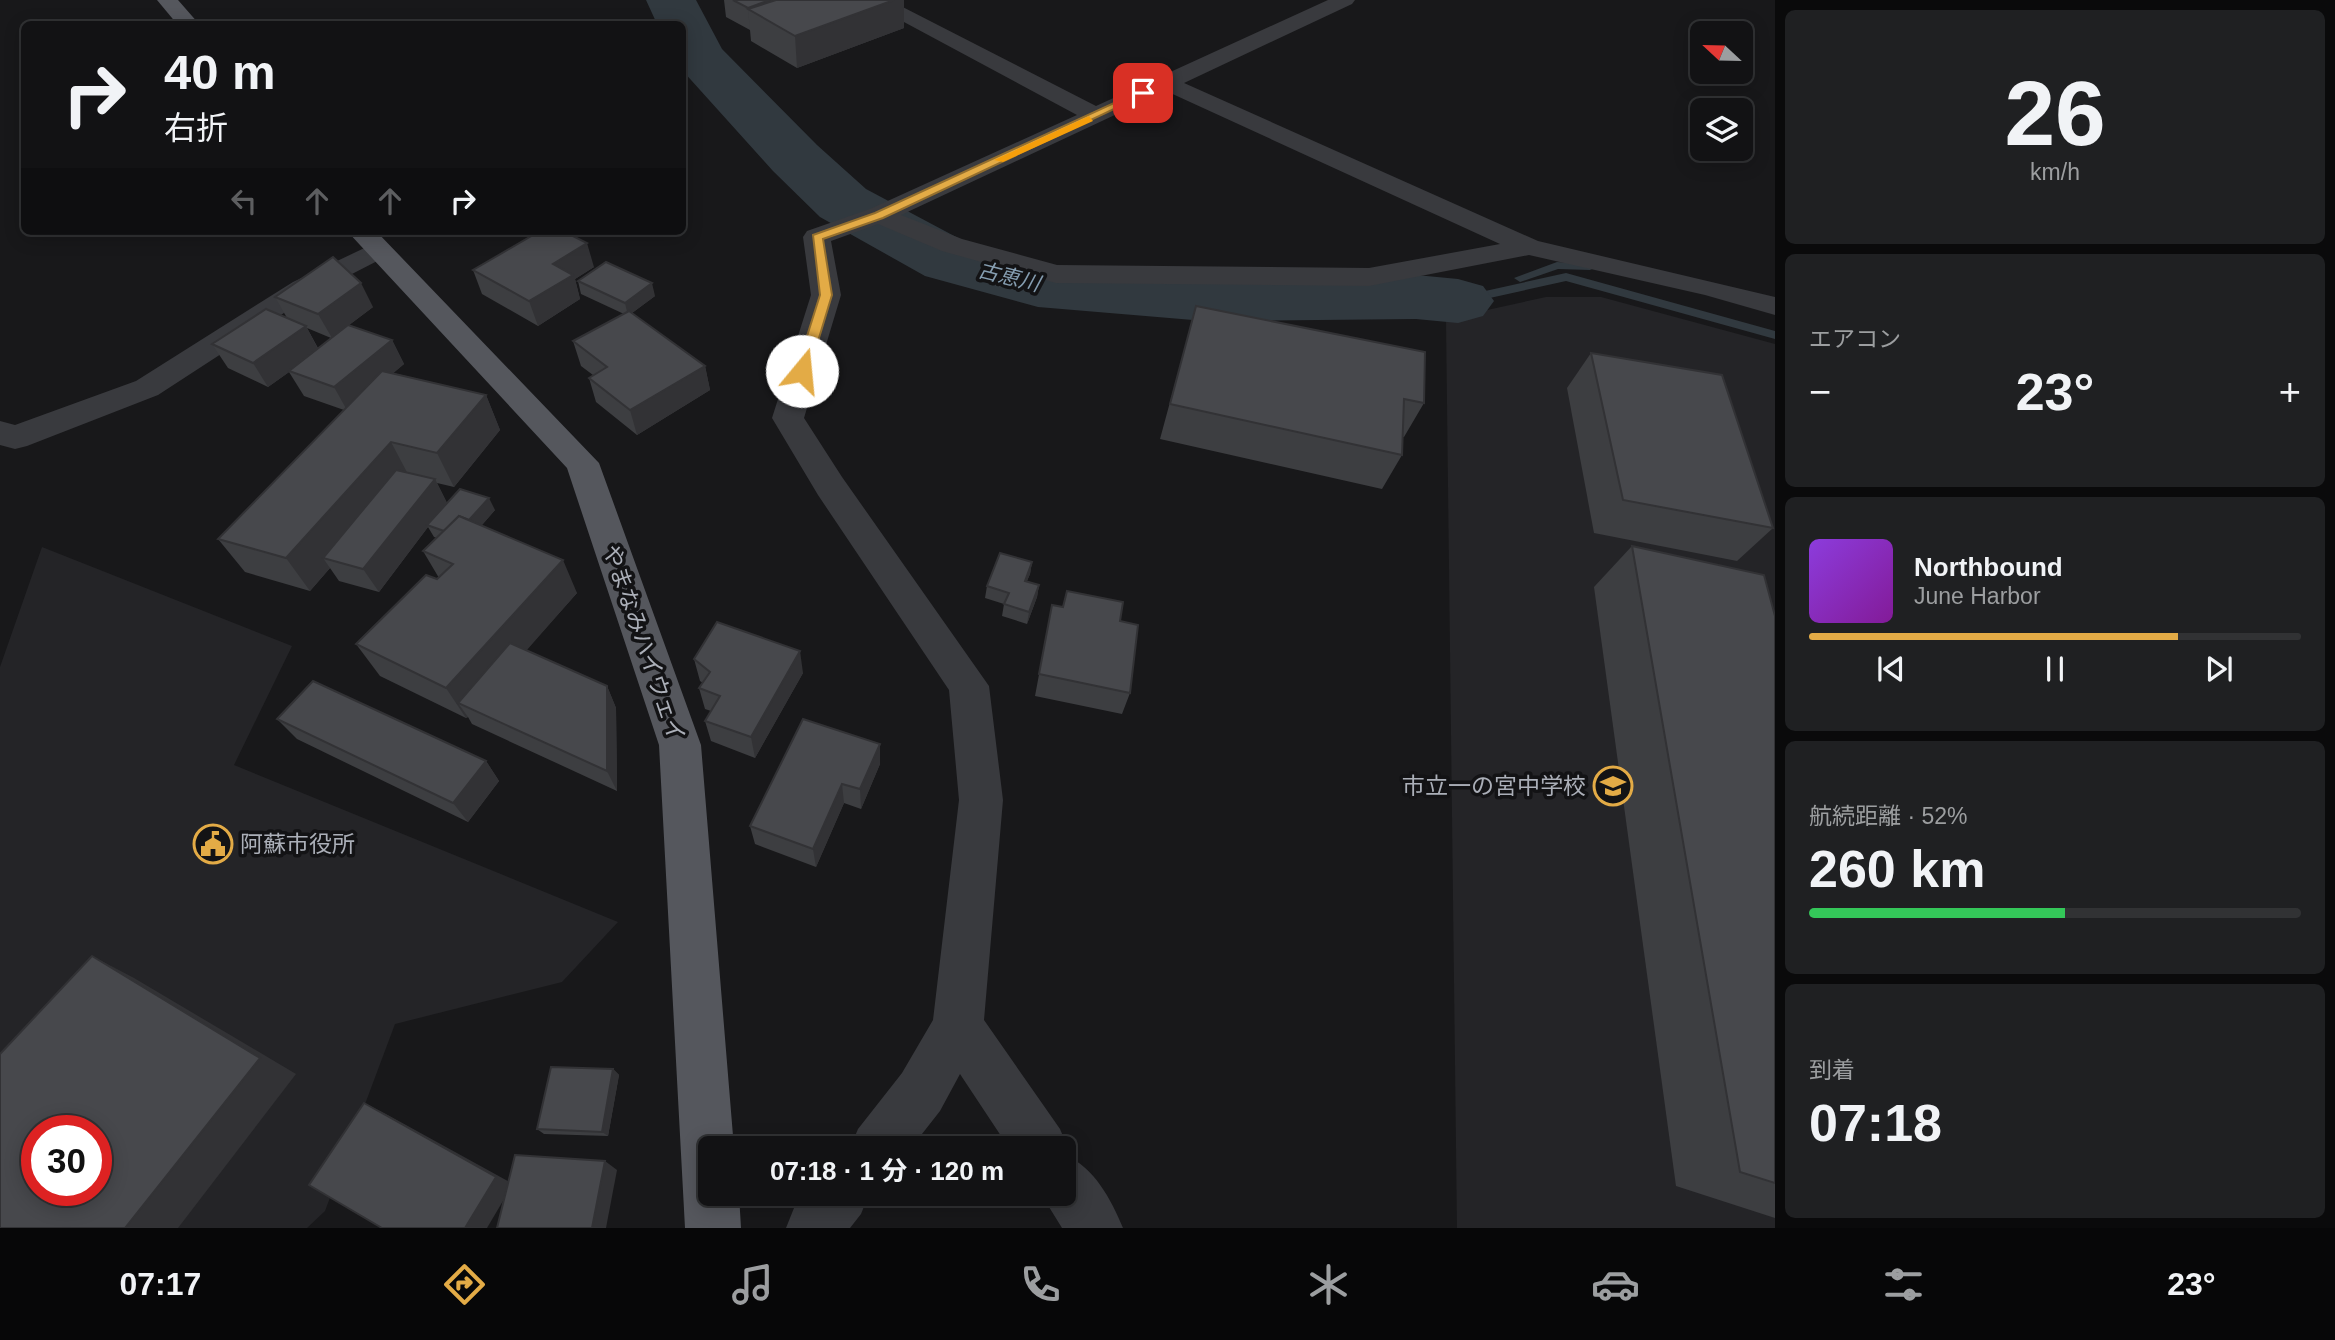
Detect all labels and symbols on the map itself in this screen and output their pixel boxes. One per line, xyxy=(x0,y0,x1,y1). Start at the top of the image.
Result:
north arrow xyxy=(1690,21,1754,84)
pin xyxy=(1113,63,1173,123)
water label: 古恵川 xyxy=(976,258,1044,296)
position arrow xyxy=(765,334,839,408)
street label: やまなみハイウェイ xyxy=(598,541,690,745)
school or university icon: 市立一の宮中学校 xyxy=(1592,765,1634,807)
place label: 市立一の宮中学校 xyxy=(1402,773,1586,799)
public building icon: 阿蘇市役所 xyxy=(192,823,234,865)
place label: 阿蘇市役所 xyxy=(240,831,355,857)
speed limit sign: 30 xyxy=(21,1115,112,1206)

